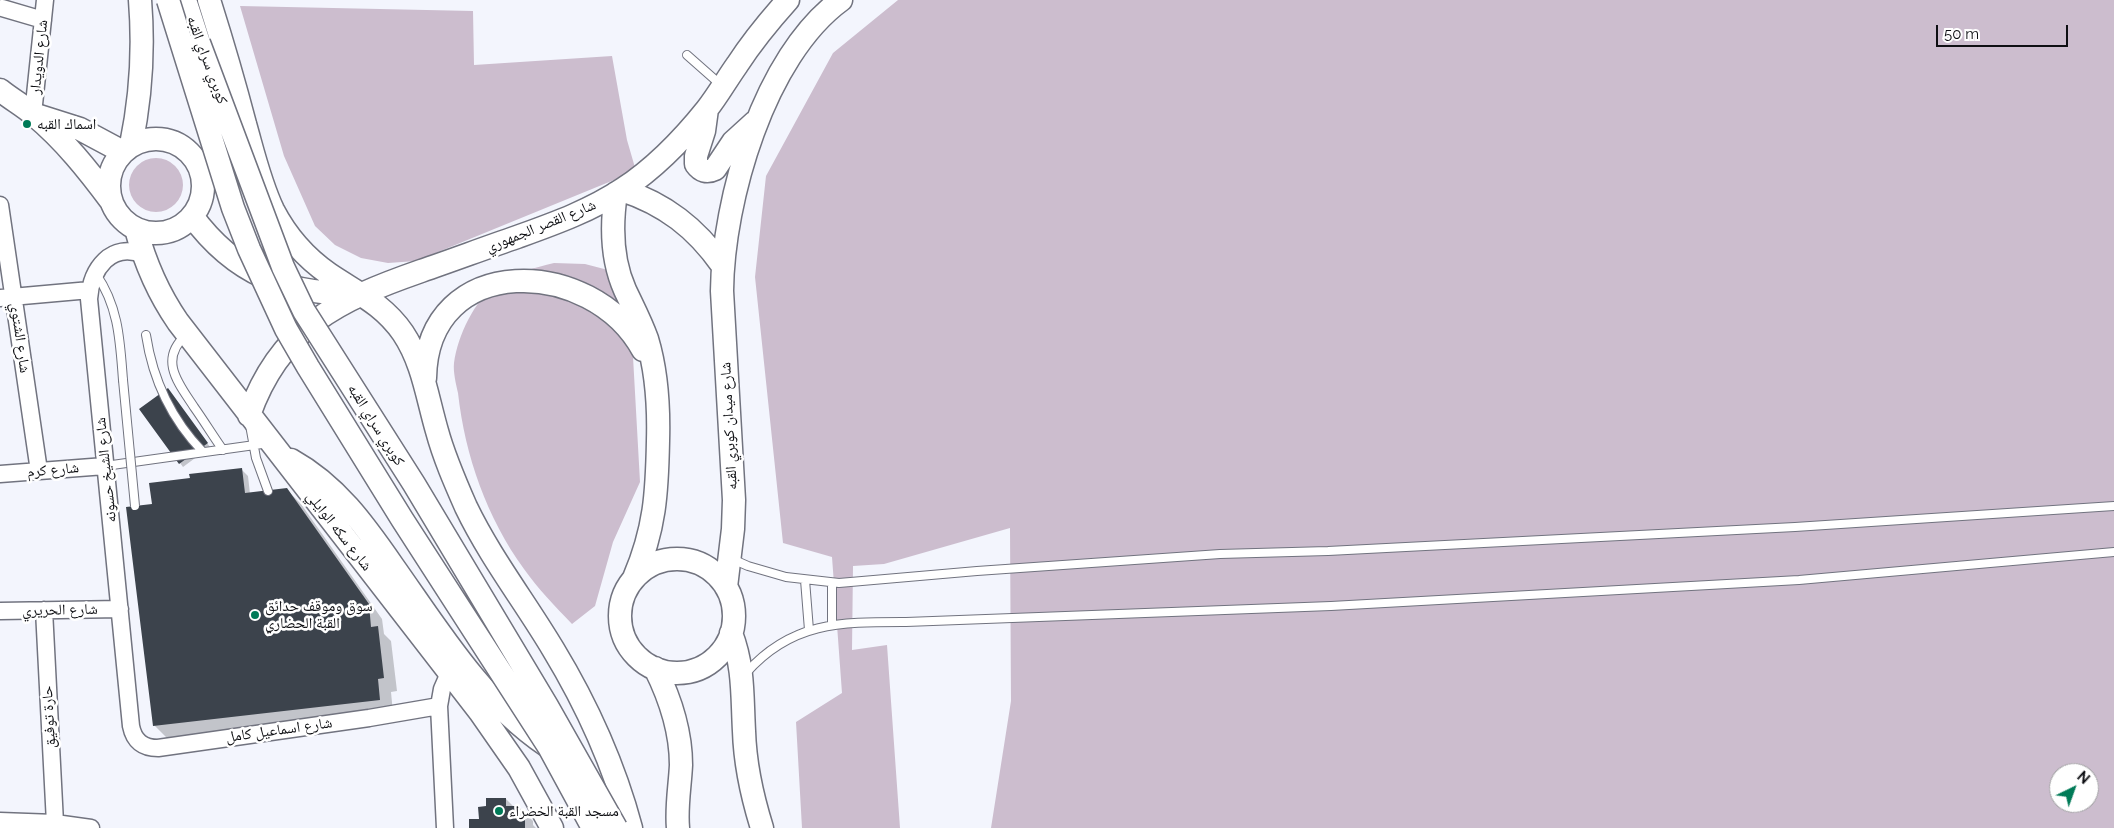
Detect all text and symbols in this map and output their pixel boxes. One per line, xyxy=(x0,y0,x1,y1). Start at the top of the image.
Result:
street label: كوبري سراي القبه xyxy=(183,13,231,107)
scale bar xyxy=(1939,15,2072,47)
street label: شارع الدويدار xyxy=(26,19,52,95)
text: 50 m xyxy=(1944,25,1979,43)
place label: اسماك القبه xyxy=(37,115,96,133)
marker: اسماك القبه xyxy=(21,118,33,130)
street label: شارع القصر الجمهوري xyxy=(483,196,599,256)
street label: شارع الشتوي xyxy=(6,302,34,374)
street label: شارع ميدان كوبري القبه xyxy=(717,362,741,490)
street label: كوبري سراي القبه xyxy=(344,381,408,469)
street label: شارع الشيخ حسونه xyxy=(92,417,120,523)
street label: شارع كرم xyxy=(26,459,80,481)
street label: شارع سكه الوايلي xyxy=(302,488,376,574)
place label: سوق وموقف حدائق القبة الحضاري xyxy=(265,597,373,632)
street label: شارع الحريري xyxy=(22,600,98,620)
marker: سوق وموقف حدائق القبة الحضاري xyxy=(249,609,261,621)
street label: حارة توفيق xyxy=(38,685,60,749)
street label: شارع اسماعيل كامل xyxy=(225,714,333,746)
north arrow xyxy=(2049,763,2099,813)
text: N xyxy=(2074,768,2093,787)
place label: مسجد القبة الخضراء xyxy=(509,802,619,820)
marker: مسجد القبة الخضراء xyxy=(493,805,505,817)

